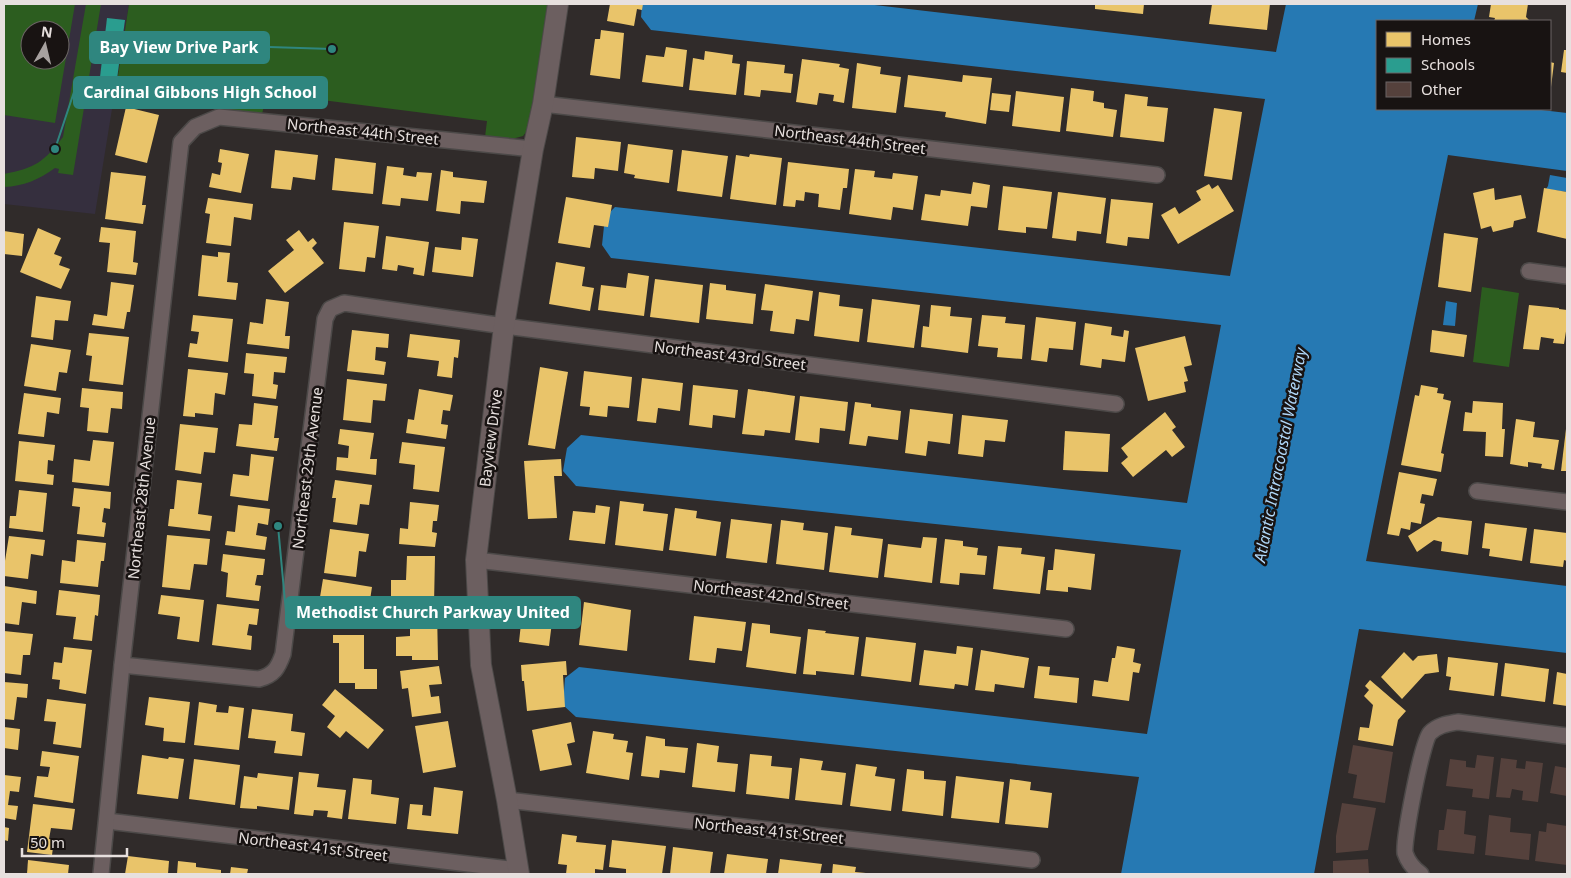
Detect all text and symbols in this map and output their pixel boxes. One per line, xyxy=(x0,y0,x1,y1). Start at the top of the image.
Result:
north arrow xyxy=(20,20,70,70)
legend xyxy=(1376,20,1551,110)
text: N xyxy=(40,21,54,42)
text: Homes xyxy=(1421,29,1471,49)
callout: Bay View Drive Park xyxy=(90,32,269,63)
text: Bay View Drive Park xyxy=(100,36,259,58)
text: Schools xyxy=(1421,54,1475,74)
callout: Cardinal Gibbons High School xyxy=(74,77,327,108)
text: Other xyxy=(1421,79,1462,99)
text: Cardinal Gibbons High School xyxy=(83,81,317,103)
street label: Northeast 44th Street xyxy=(286,113,440,149)
street label: Northeast 44th Street xyxy=(773,120,927,158)
street label: Northeast 43rd Street xyxy=(653,336,808,374)
water label: Atlantic Intracoastal Waterway xyxy=(1248,345,1312,565)
street label: Northeast 29th Avenue xyxy=(287,386,327,550)
street label: Bayview Drive xyxy=(474,388,506,488)
street label: Northeast 28th Avenue xyxy=(123,416,159,580)
street label: Northeast 42nd Street xyxy=(692,575,850,614)
callout: Methodist Church Parkway United xyxy=(286,597,580,628)
text: Methodist Church Parkway United xyxy=(296,601,570,623)
street label: Northeast 41st Street xyxy=(693,812,845,848)
scale bar xyxy=(22,826,128,858)
street label: Northeast 41st Street xyxy=(237,827,389,865)
text: 50 m xyxy=(30,832,65,852)

